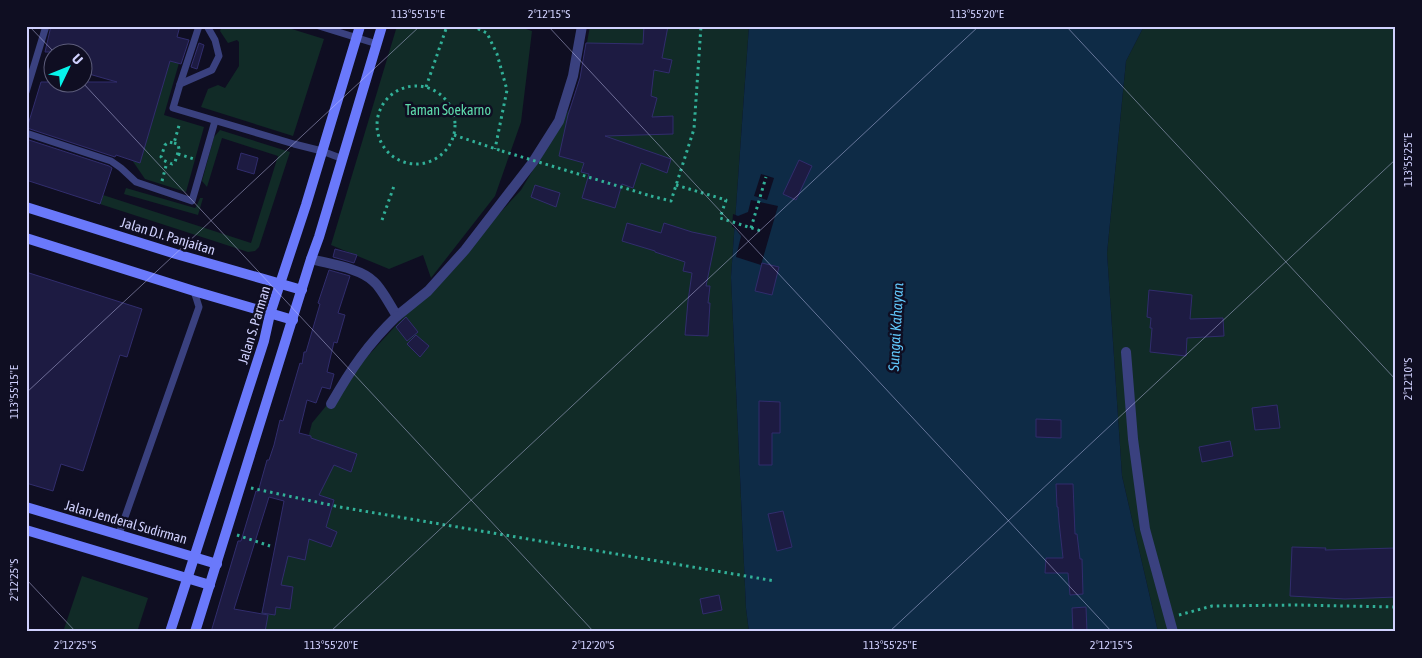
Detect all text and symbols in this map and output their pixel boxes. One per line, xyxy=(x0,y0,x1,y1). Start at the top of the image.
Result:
text: 113°55'15"E xyxy=(391,7,445,21)
text: 2°12'15"S xyxy=(528,7,570,21)
text: 113°55'20"E xyxy=(950,7,1004,21)
north arrow xyxy=(42,42,92,92)
text: U xyxy=(69,51,86,68)
park label: Taman Soekarno xyxy=(405,102,491,118)
text: 113°55'25"E xyxy=(1401,133,1415,187)
street label: Jalan D.I. Panjaitan xyxy=(119,214,217,258)
water label: Sungai Kahayan xyxy=(885,282,906,373)
street label: Jalan S. Parman xyxy=(235,284,273,366)
text: 2°12'10"S xyxy=(1401,358,1415,400)
text: 113°55'15"E xyxy=(7,365,21,419)
street label: Jalan Jenderal Sudirman xyxy=(63,497,189,547)
text: 2°12'25"S xyxy=(7,559,21,601)
text: 2°12'25"S xyxy=(54,638,96,652)
text: 113°55'20"E xyxy=(304,638,358,652)
text: 2°12'20"S xyxy=(572,638,614,652)
text: 113°55'25"E xyxy=(863,638,917,652)
text: 2°12'15"S xyxy=(1090,638,1132,652)

